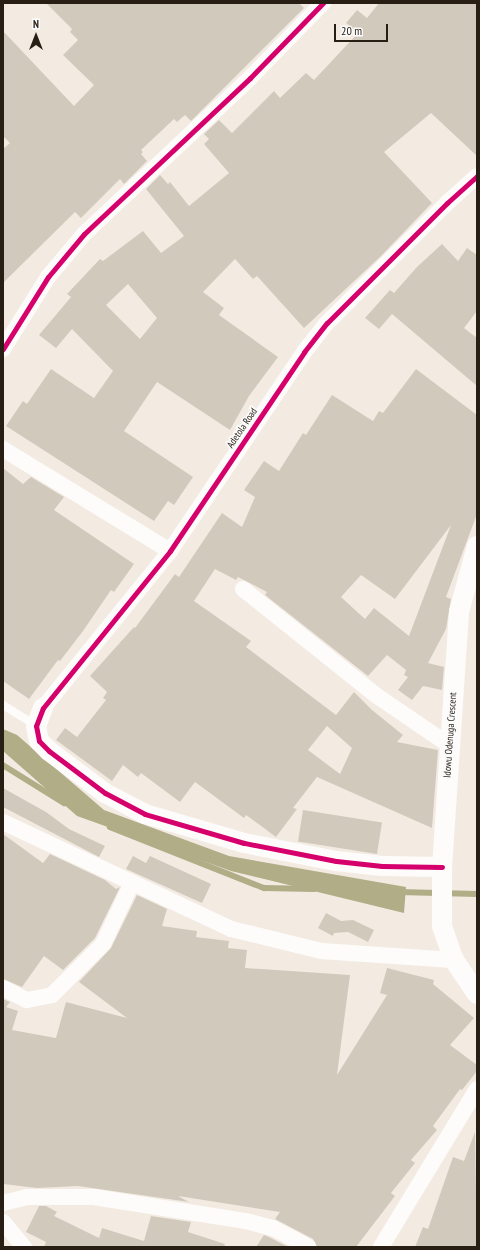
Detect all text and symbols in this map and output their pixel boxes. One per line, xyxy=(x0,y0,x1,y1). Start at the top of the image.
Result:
north arrow xyxy=(16,16,56,56)
scale bar xyxy=(336,16,390,42)
text: N xyxy=(33,17,39,31)
text: 20 m xyxy=(341,23,362,38)
street label: Adetola Road xyxy=(224,406,260,450)
street label: Idowu Odenuga Crescent xyxy=(441,692,459,778)

